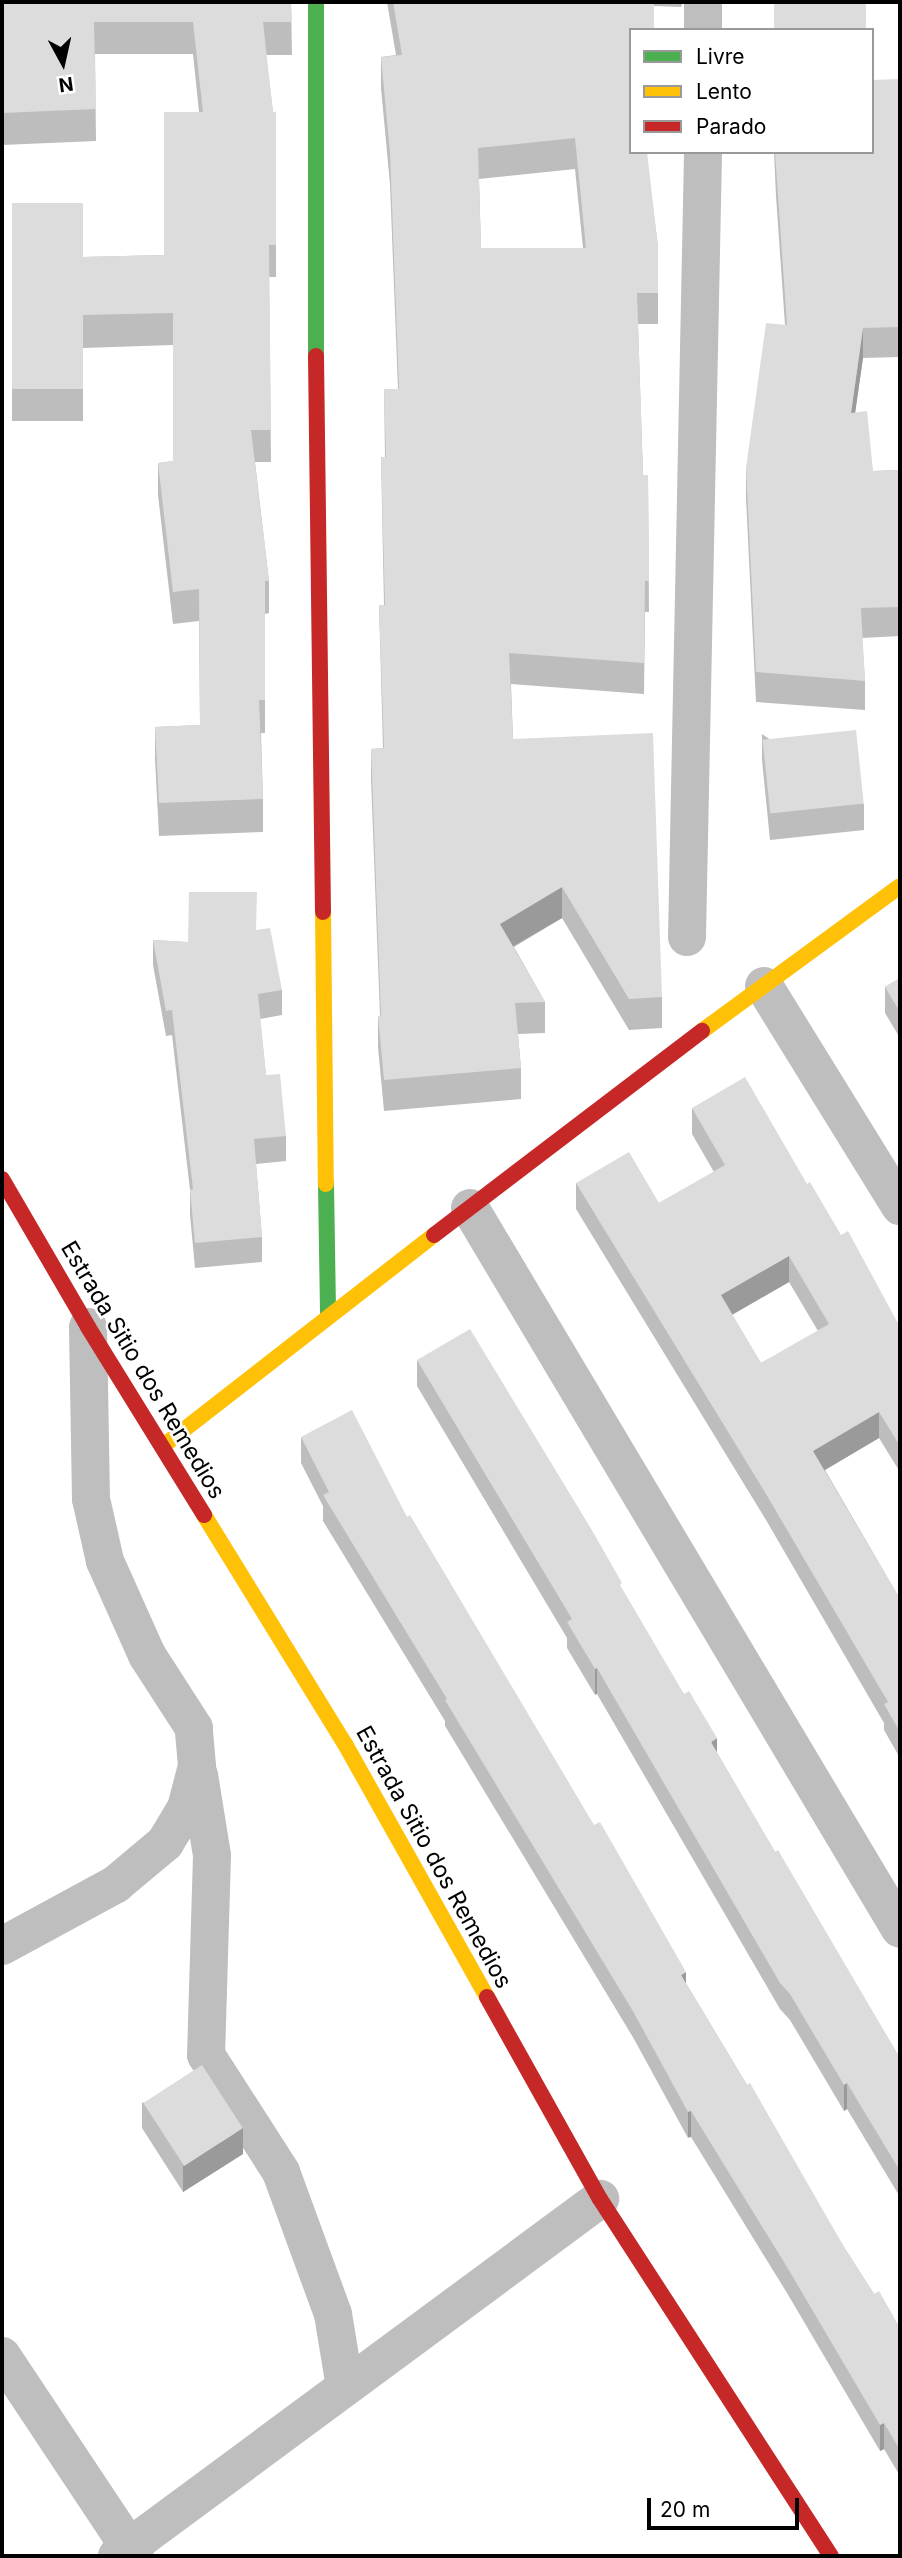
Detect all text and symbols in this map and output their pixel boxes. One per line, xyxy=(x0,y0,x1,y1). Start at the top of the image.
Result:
north arrow xyxy=(28,28,98,98)
legend xyxy=(629,28,874,154)
text: Livre xyxy=(696,44,745,69)
text: N xyxy=(57,72,75,97)
text: Lento xyxy=(696,79,752,104)
text: Parado xyxy=(696,114,766,139)
street label: Estrada Sitio dos Remedios xyxy=(55,1236,231,1504)
street label: Estrada Sitio dos Remedios xyxy=(350,1721,518,1993)
scale bar xyxy=(650,2484,802,2528)
text: 20 m xyxy=(660,2497,710,2522)

